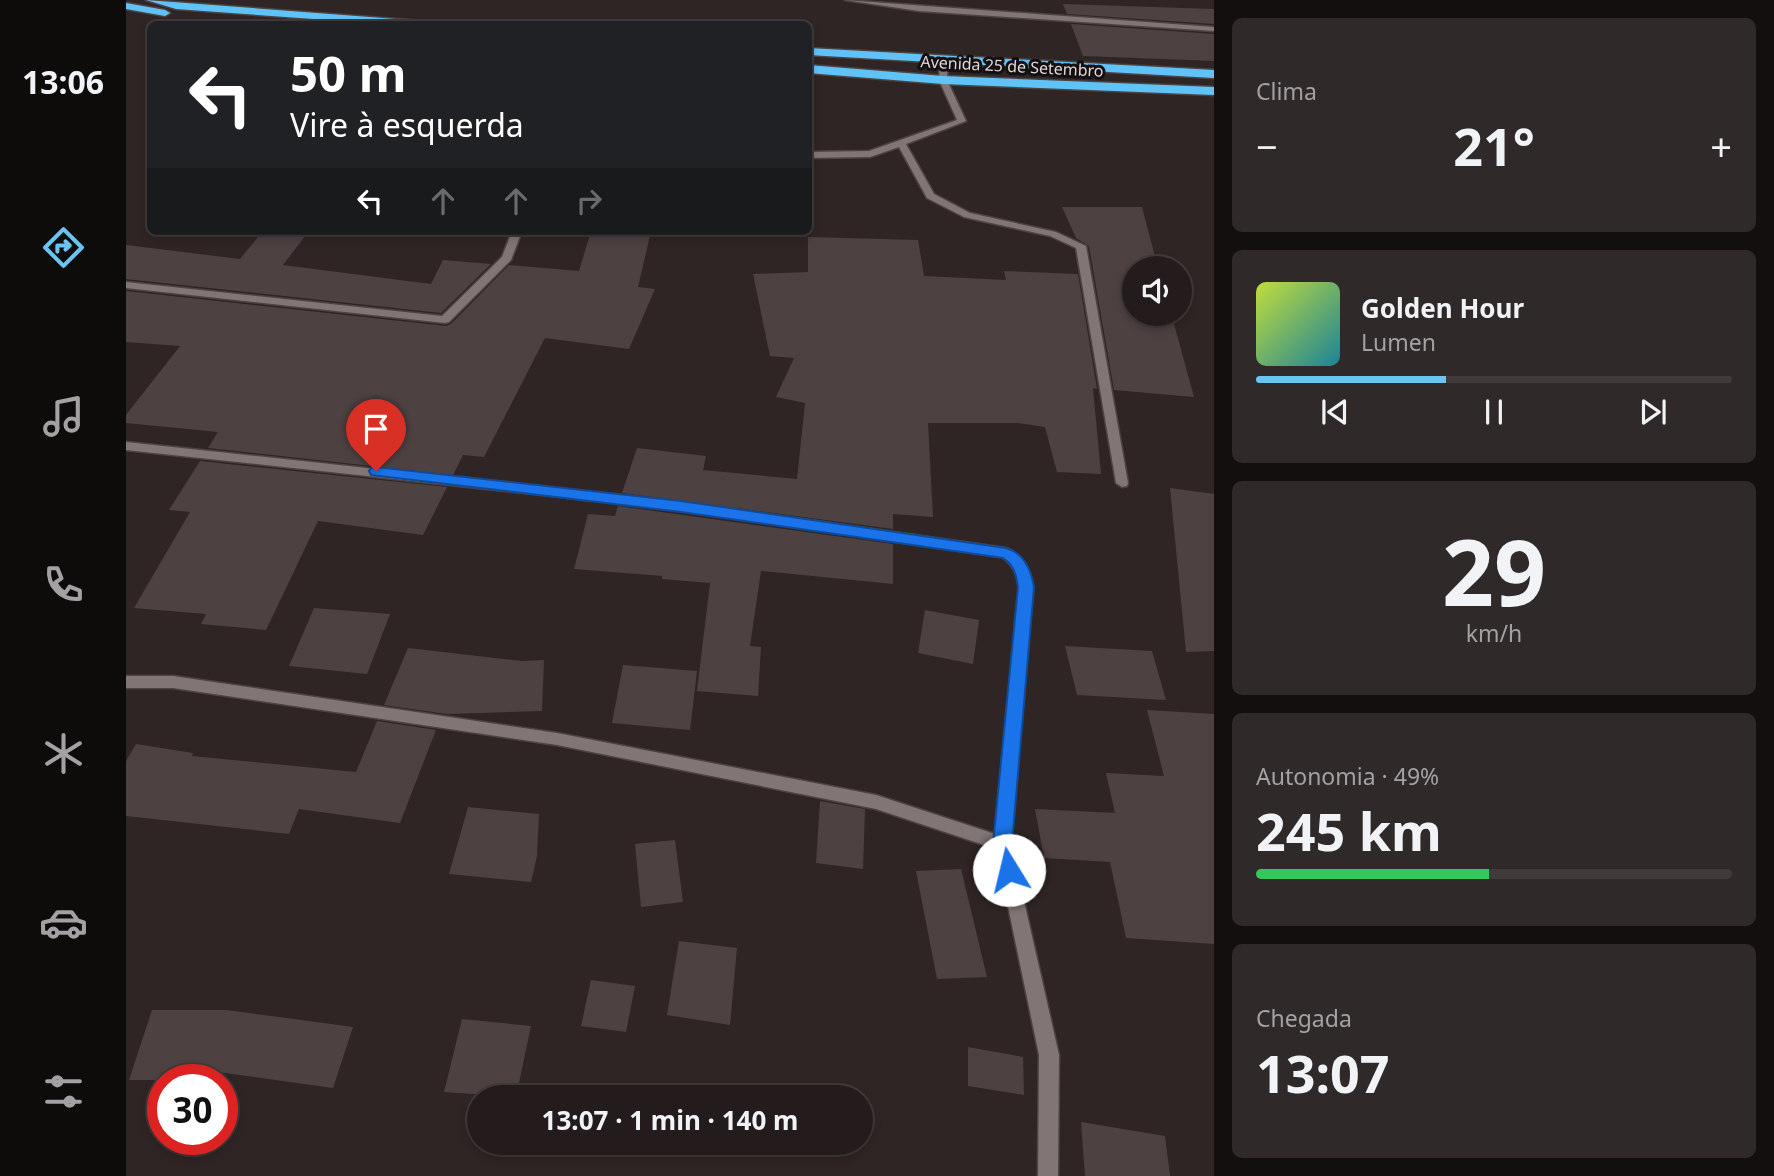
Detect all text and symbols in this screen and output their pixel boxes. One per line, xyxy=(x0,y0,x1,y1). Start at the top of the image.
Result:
text: 50 m xyxy=(290,40,407,106)
icon: left xyxy=(175,49,266,140)
street label: Avenida 25 de Setembro xyxy=(920,50,1104,82)
text: 13:06 xyxy=(22,60,104,103)
text: Clima xyxy=(1256,75,1317,107)
text: Vire à esquerda xyxy=(290,103,524,146)
text: 21° xyxy=(1453,110,1535,181)
text: − xyxy=(1256,120,1278,172)
text: + xyxy=(1710,120,1732,172)
icon: left xyxy=(351,182,389,220)
icon: ahead xyxy=(424,182,462,220)
icon: ahead xyxy=(497,182,535,220)
icon: right xyxy=(570,182,608,220)
icon: directions xyxy=(39,223,88,272)
map controls xyxy=(1122,256,1192,326)
button: sound xyxy=(1122,256,1192,326)
text: Golden Hour xyxy=(1361,290,1524,326)
text: Lumen xyxy=(1361,326,1436,358)
icon: music xyxy=(39,392,88,441)
icon: previous xyxy=(1316,393,1354,431)
icon: pause xyxy=(1475,393,1513,431)
icon: next xyxy=(1634,393,1672,431)
pin xyxy=(346,399,406,471)
icon: arrive xyxy=(357,410,395,448)
text: 29 xyxy=(1442,509,1546,633)
icon: phone xyxy=(39,560,88,609)
text: km/h xyxy=(1466,617,1522,649)
icon: climate xyxy=(39,729,88,778)
text: Autonomia · 49% xyxy=(1256,760,1439,792)
text: 245 km xyxy=(1256,795,1442,866)
position arrow xyxy=(972,833,1046,907)
icon: car xyxy=(39,898,88,947)
text: Chegada xyxy=(1256,1002,1352,1034)
text: 13:07 xyxy=(1256,1037,1390,1108)
speed limit sign: 30 xyxy=(147,1064,238,1155)
icon: filters xyxy=(39,1067,88,1116)
text: 13:07 · 1 min · 140 m xyxy=(542,1102,798,1138)

